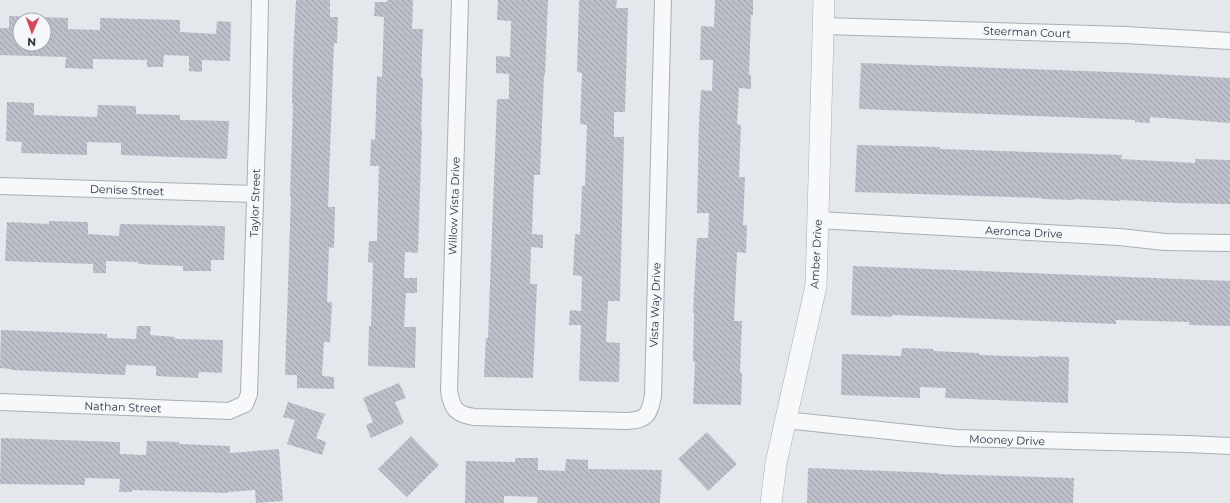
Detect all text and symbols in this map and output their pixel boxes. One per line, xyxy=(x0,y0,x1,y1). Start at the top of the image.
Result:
north arrow xyxy=(12,12,52,52)
street label: Steerman Court xyxy=(983,23,1072,41)
text: N xyxy=(27,35,36,49)
street label: Willow Vista Drive xyxy=(445,156,463,255)
street label: Taylor Street xyxy=(247,168,263,238)
street label: Denise Street xyxy=(90,182,165,198)
street label: Amber Drive xyxy=(807,218,825,289)
street label: Aeronca Drive xyxy=(985,223,1063,241)
street label: Vista Way Drive xyxy=(647,262,663,348)
street label: Nathan Street xyxy=(84,399,162,415)
street label: Mooney Drive xyxy=(969,432,1046,448)

